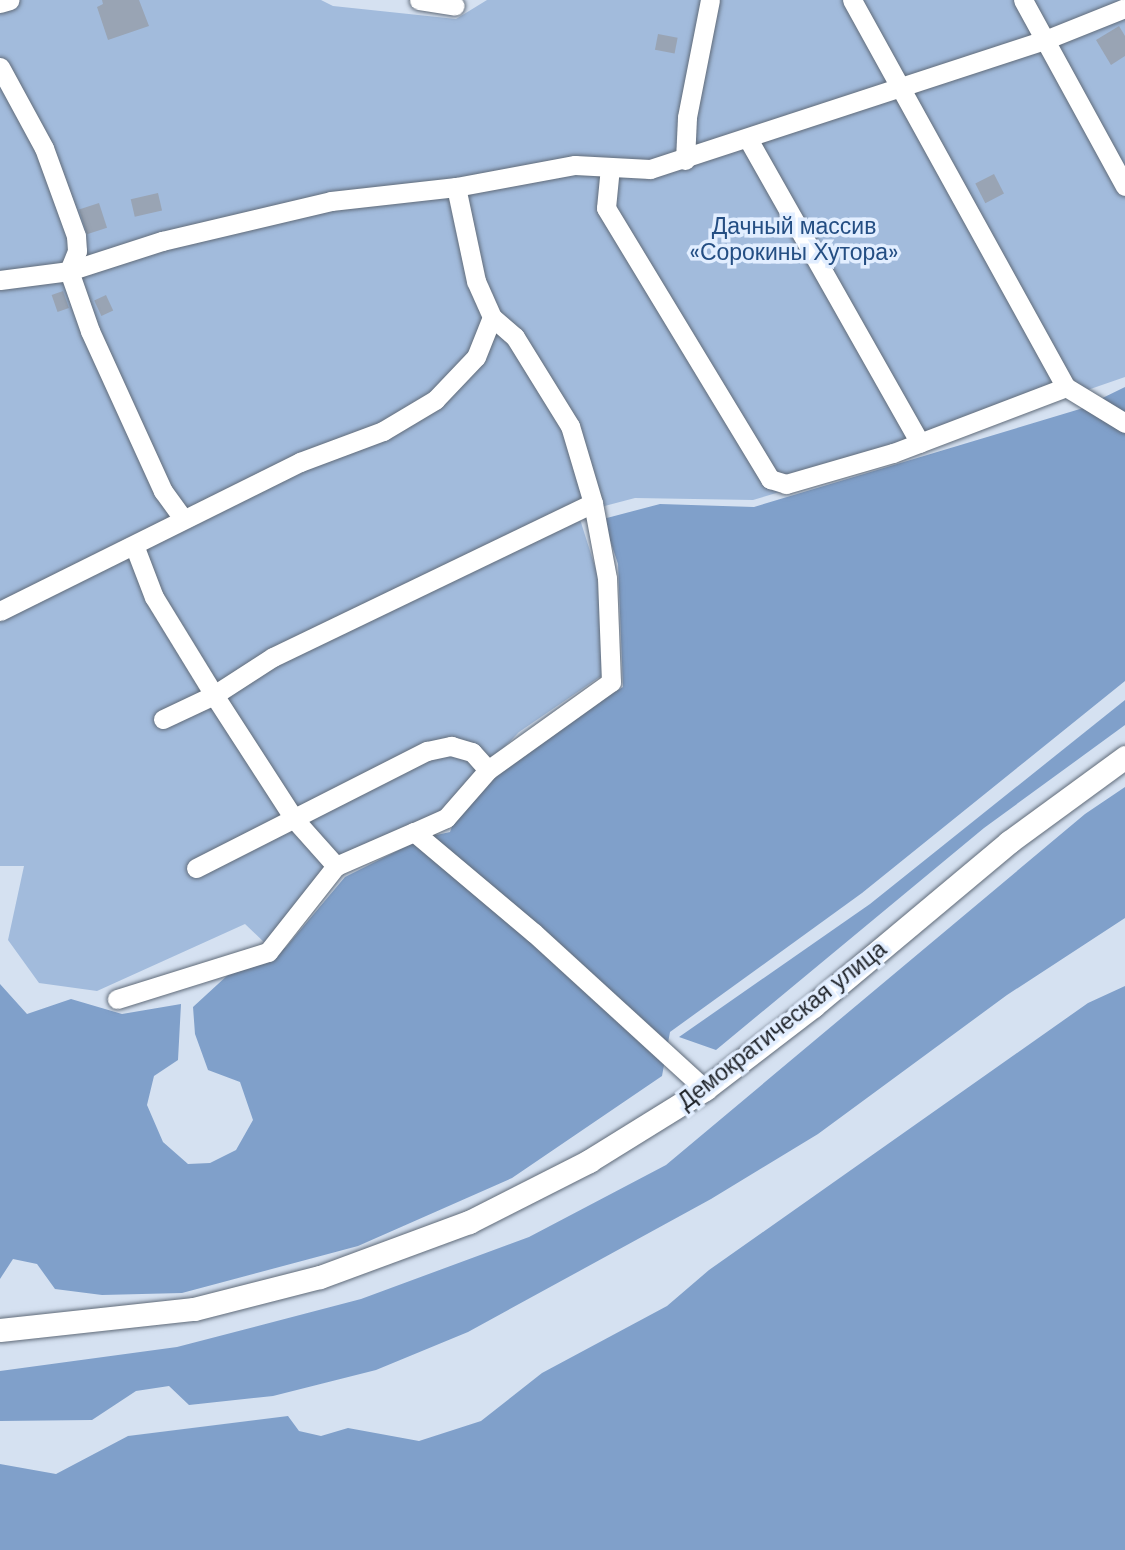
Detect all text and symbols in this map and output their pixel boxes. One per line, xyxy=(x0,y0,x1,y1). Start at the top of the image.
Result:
park label: Дачный массив «Сорокины Хутора» xyxy=(689,212,899,266)
street label: Демократическая улица xyxy=(672,935,892,1115)

